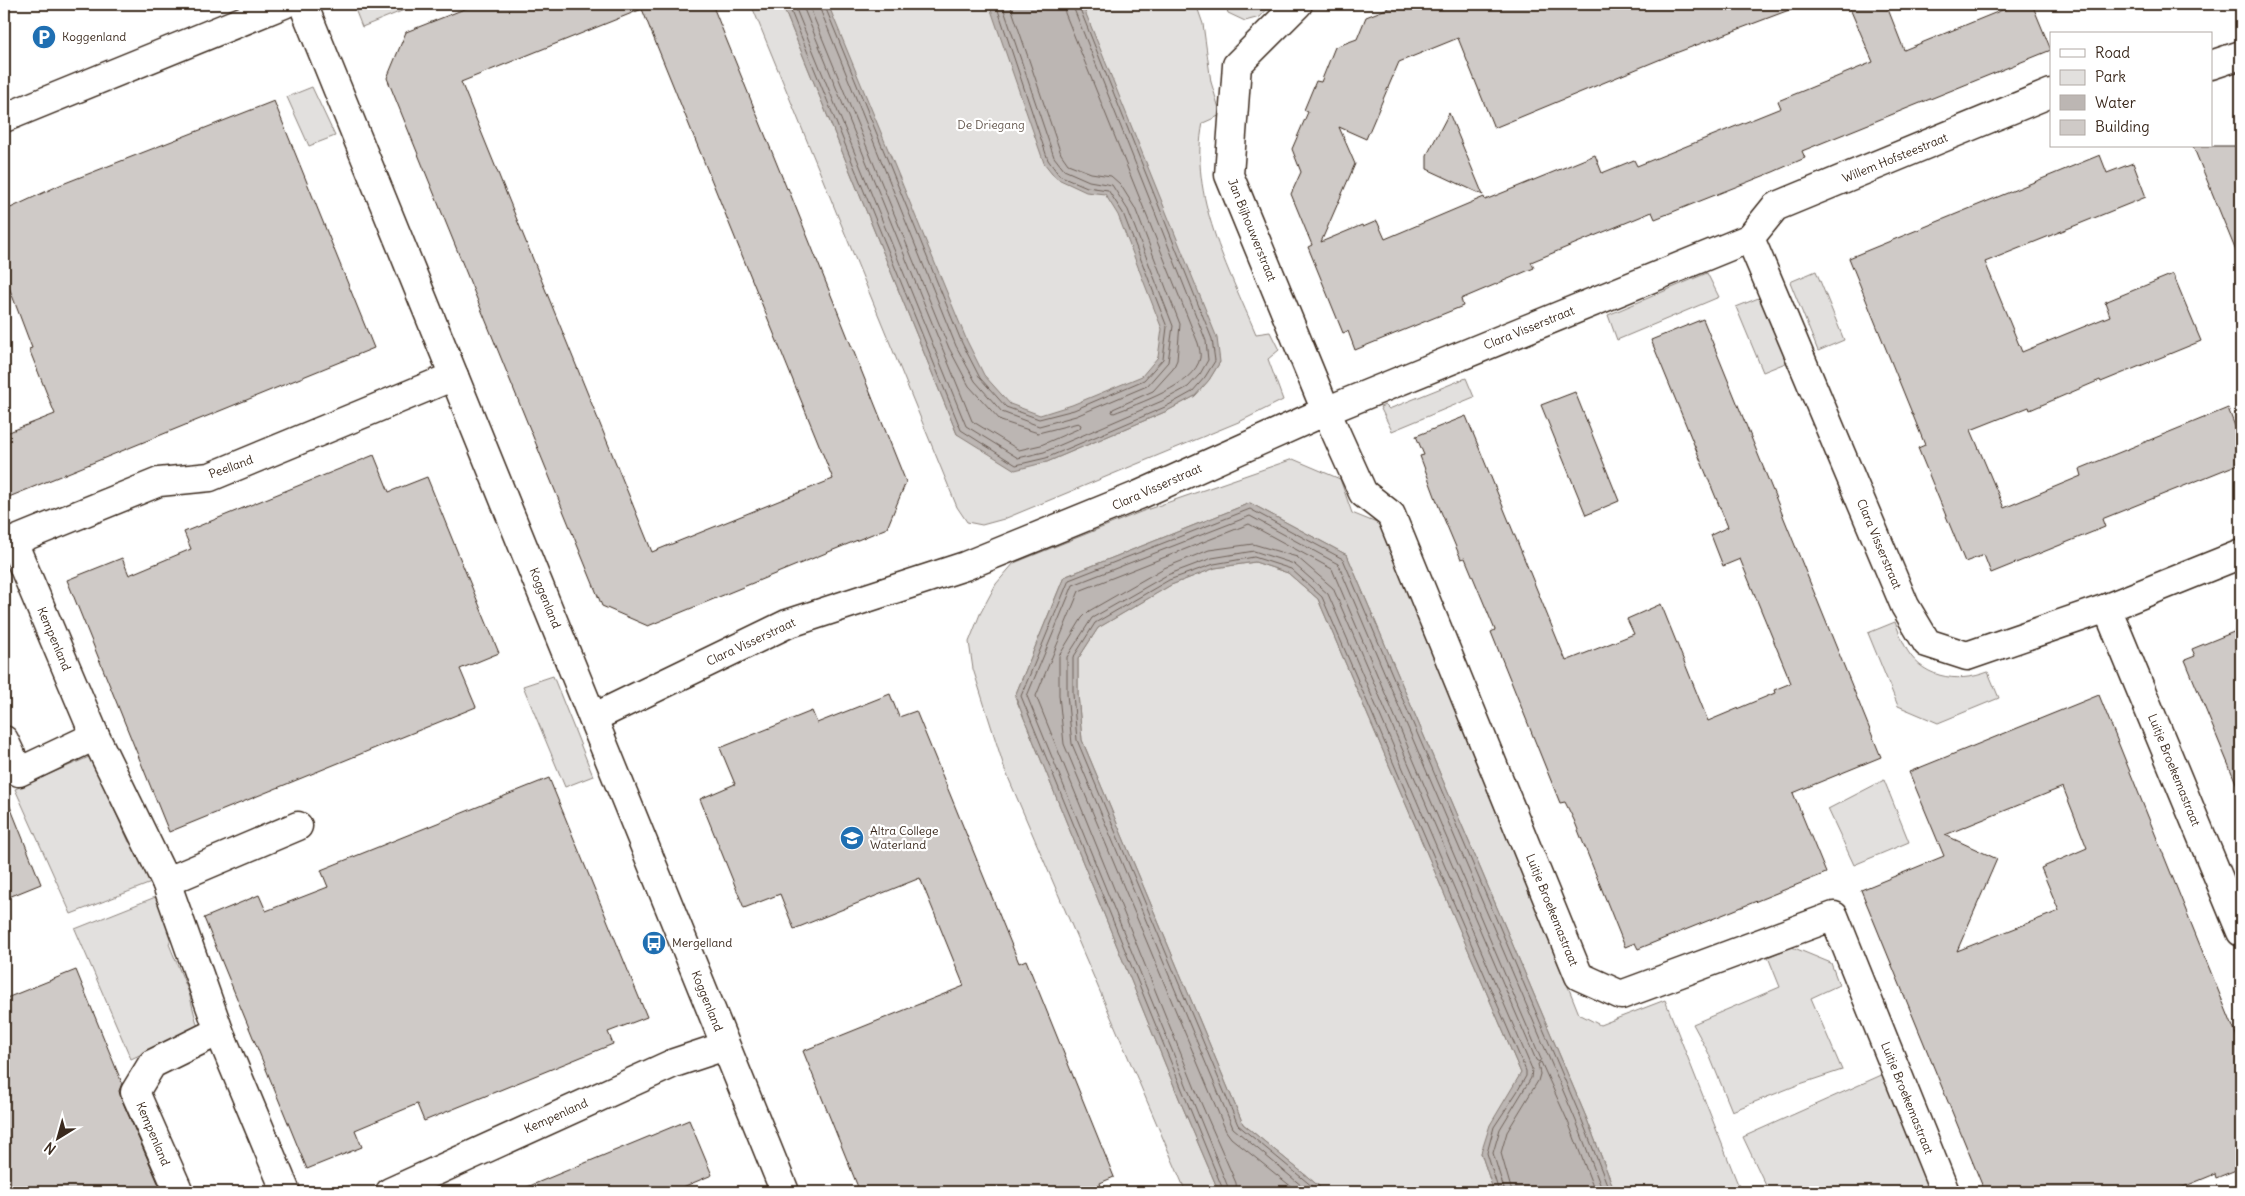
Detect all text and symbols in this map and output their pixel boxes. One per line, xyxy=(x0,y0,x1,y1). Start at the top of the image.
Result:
parking icon: Koggenland xyxy=(31,24,57,50)
place label: Koggenland xyxy=(62,29,126,44)
legend xyxy=(2050,32,2212,148)
text: Road xyxy=(2095,43,2130,62)
text: Park xyxy=(2095,67,2126,86)
text: Water xyxy=(2095,93,2136,112)
park label: De Driegang xyxy=(957,117,1025,132)
text: Building xyxy=(2095,117,2150,136)
street label: Willem Hofsteestraat xyxy=(1840,130,1950,186)
street label: Jan Bijhouwerstraat xyxy=(1225,176,1280,283)
street label: Clara Visserstraat xyxy=(1481,303,1576,353)
street label: Peelland xyxy=(207,452,255,481)
street label: Clara Visserstraat xyxy=(1110,460,1204,513)
street label: Clara Visserstraat xyxy=(1854,497,1905,591)
street label: Koggenland xyxy=(526,565,564,630)
street label: Kempenland xyxy=(34,605,75,673)
street label: Clara Visserstraat xyxy=(704,614,798,669)
street label: Luitje Broekemastraat xyxy=(2145,711,2204,828)
place label: Altra College Waterland xyxy=(870,823,938,852)
school or university icon: Altra College Waterland xyxy=(839,825,865,851)
street label: Luitje Broekemastraat xyxy=(1523,851,1582,968)
bus stop icon: Mergelland xyxy=(641,930,667,956)
place label: Mergelland xyxy=(672,935,732,950)
street label: Koggenland xyxy=(688,968,726,1033)
street label: Luitje Broekemastraat xyxy=(1878,1039,1937,1156)
street label: Kempenland xyxy=(522,1095,590,1136)
street label: Kempenland xyxy=(133,1100,174,1168)
north arrow xyxy=(32,1114,82,1164)
text: N xyxy=(41,1138,59,1158)

